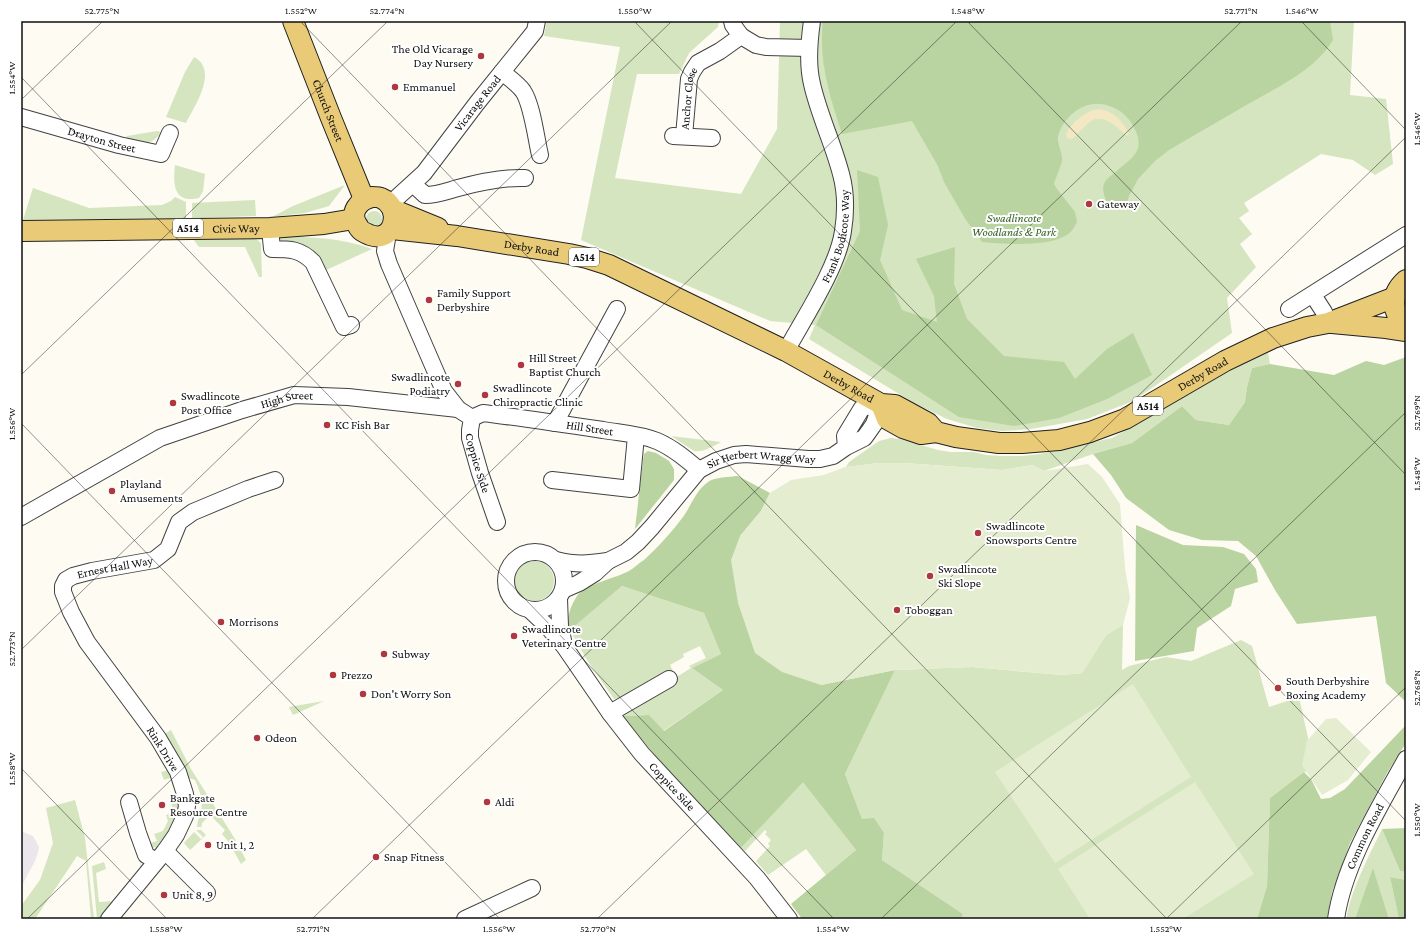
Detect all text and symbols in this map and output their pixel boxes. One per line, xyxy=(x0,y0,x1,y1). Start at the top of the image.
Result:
text: 52.775°N xyxy=(84,5,120,16)
text: 1.552°W xyxy=(285,5,318,16)
text: 52.774°N xyxy=(369,5,405,16)
text: 1.550°W xyxy=(618,5,653,16)
text: 1.548°W xyxy=(951,5,986,16)
text: 52.771°N xyxy=(1224,5,1258,16)
text: 1.546°W xyxy=(1286,5,1319,16)
place label: The Old Vicarage Day Nursery xyxy=(392,42,473,70)
marker: The Old Vicarage Day Nursery xyxy=(476,51,486,61)
text: 1.554°W xyxy=(6,61,17,94)
street label: Anchor Close xyxy=(678,64,700,130)
street label: Vicarage Road xyxy=(451,72,504,134)
street label: Church Street xyxy=(310,77,347,144)
place label: Emmanuel xyxy=(403,80,456,94)
marker: Emmanuel xyxy=(390,82,400,92)
text: 1.546°W xyxy=(1411,112,1422,145)
street label: Drayton Street xyxy=(66,124,138,156)
street label: Frank Bodicote Way xyxy=(818,189,852,285)
place label: Gateway xyxy=(1097,197,1140,211)
marker: Gateway xyxy=(1084,199,1094,209)
park label: Swadlincote Woodlands & Park xyxy=(972,211,1057,239)
road number: A514 xyxy=(173,219,203,237)
street label: Civic Way xyxy=(212,221,260,236)
street label: Derby Road xyxy=(503,237,561,259)
road number: A514 xyxy=(569,248,599,266)
place label: Family Support Derbyshire xyxy=(437,286,512,314)
marker: Family Support Derbyshire xyxy=(424,295,434,305)
place label: Hill Street Baptist Church xyxy=(529,351,601,379)
street label: Derby Road xyxy=(1175,354,1231,394)
marker: Hill Street Baptist Church xyxy=(516,360,526,370)
street label: Derby Road xyxy=(821,366,877,406)
place label: Swadlincote Podiatry xyxy=(391,370,450,398)
marker: Swadlincote Podiatry xyxy=(453,379,463,389)
place label: Swadlincote Chiropractic Clinic xyxy=(493,381,583,409)
street label: High Street xyxy=(259,388,314,411)
place label: Swadlincote Post Office xyxy=(181,389,240,417)
marker: Swadlincote Chiropractic Clinic xyxy=(480,390,490,400)
text: 52.769°N xyxy=(1411,395,1422,431)
road number: A514 xyxy=(1133,397,1163,415)
marker: Swadlincote Post Office xyxy=(168,398,178,408)
text: 1.556°W xyxy=(6,407,17,440)
place label: KC Fish Bar xyxy=(335,418,391,432)
street label: Hill Street xyxy=(565,418,615,439)
marker: KC Fish Bar xyxy=(322,420,332,430)
street label: Coppice Side xyxy=(463,433,493,495)
street label: Sir Herbert Wragg Way xyxy=(704,447,816,472)
text: 1.548°W xyxy=(1411,456,1422,491)
place label: Playland Amusements xyxy=(120,477,183,505)
marker: Playland Amusements xyxy=(107,486,117,496)
place label: Swadlincote Snowsports Centre xyxy=(986,519,1077,547)
marker: Swadlincote Snowsports Centre xyxy=(973,528,983,538)
street label: Ernest Hall Way xyxy=(75,553,154,582)
place label: Swadlincote Ski Slope xyxy=(938,562,997,590)
marker: Swadlincote Ski Slope xyxy=(925,571,935,581)
place label: Toboggan xyxy=(905,603,953,617)
marker: Toboggan xyxy=(892,605,902,615)
place label: Morrisons xyxy=(229,615,279,629)
marker: Morrisons xyxy=(216,617,226,627)
place label: Swadlincote Veterinary Centre xyxy=(522,622,606,650)
text: 52.773°N xyxy=(6,631,17,667)
marker: Swadlincote Veterinary Centre xyxy=(509,631,519,641)
place label: Subway xyxy=(392,647,430,661)
marker: Subway xyxy=(379,649,389,659)
place label: Prezzo xyxy=(341,668,372,682)
text: 52.768°N xyxy=(1411,669,1422,706)
marker: Prezzo xyxy=(328,670,338,680)
place label: South Derbyshire Boxing Academy xyxy=(1286,674,1369,702)
marker: South Derbyshire Boxing Academy xyxy=(1273,683,1283,693)
place label: Don't Worry Son xyxy=(371,687,452,701)
marker: Don't Worry Son xyxy=(358,689,368,699)
street label: Rink Drive xyxy=(144,724,182,774)
place label: Odeon xyxy=(265,731,298,745)
marker: Odeon xyxy=(252,733,262,743)
text: 1.558°W xyxy=(6,752,17,786)
street label: Coppice Side xyxy=(646,759,698,814)
place label: Bankgate Resource Centre xyxy=(170,791,247,819)
place label: Aldi xyxy=(495,795,514,809)
marker: Aldi xyxy=(482,797,492,807)
marker: Bankgate Resource Centre xyxy=(157,800,167,810)
street label: Common Road xyxy=(1343,800,1387,871)
text: 1.550°W xyxy=(1411,802,1422,837)
place label: Unit 1, 2 xyxy=(216,838,255,852)
marker: Unit 1, 2 xyxy=(203,840,213,850)
place label: Snap Fitness xyxy=(384,850,445,864)
marker: Snap Fitness xyxy=(371,852,381,862)
place label: Unit 8, 9 xyxy=(172,888,213,902)
marker: Unit 8, 9 xyxy=(159,890,169,900)
text: 1.558°W xyxy=(149,923,183,934)
text: 52.771°N xyxy=(296,923,330,934)
text: 1.556°W xyxy=(483,923,516,934)
text: 52.770°N xyxy=(580,923,616,934)
text: 1.554°W xyxy=(817,923,850,934)
text: 1.552°W xyxy=(1150,923,1183,934)

